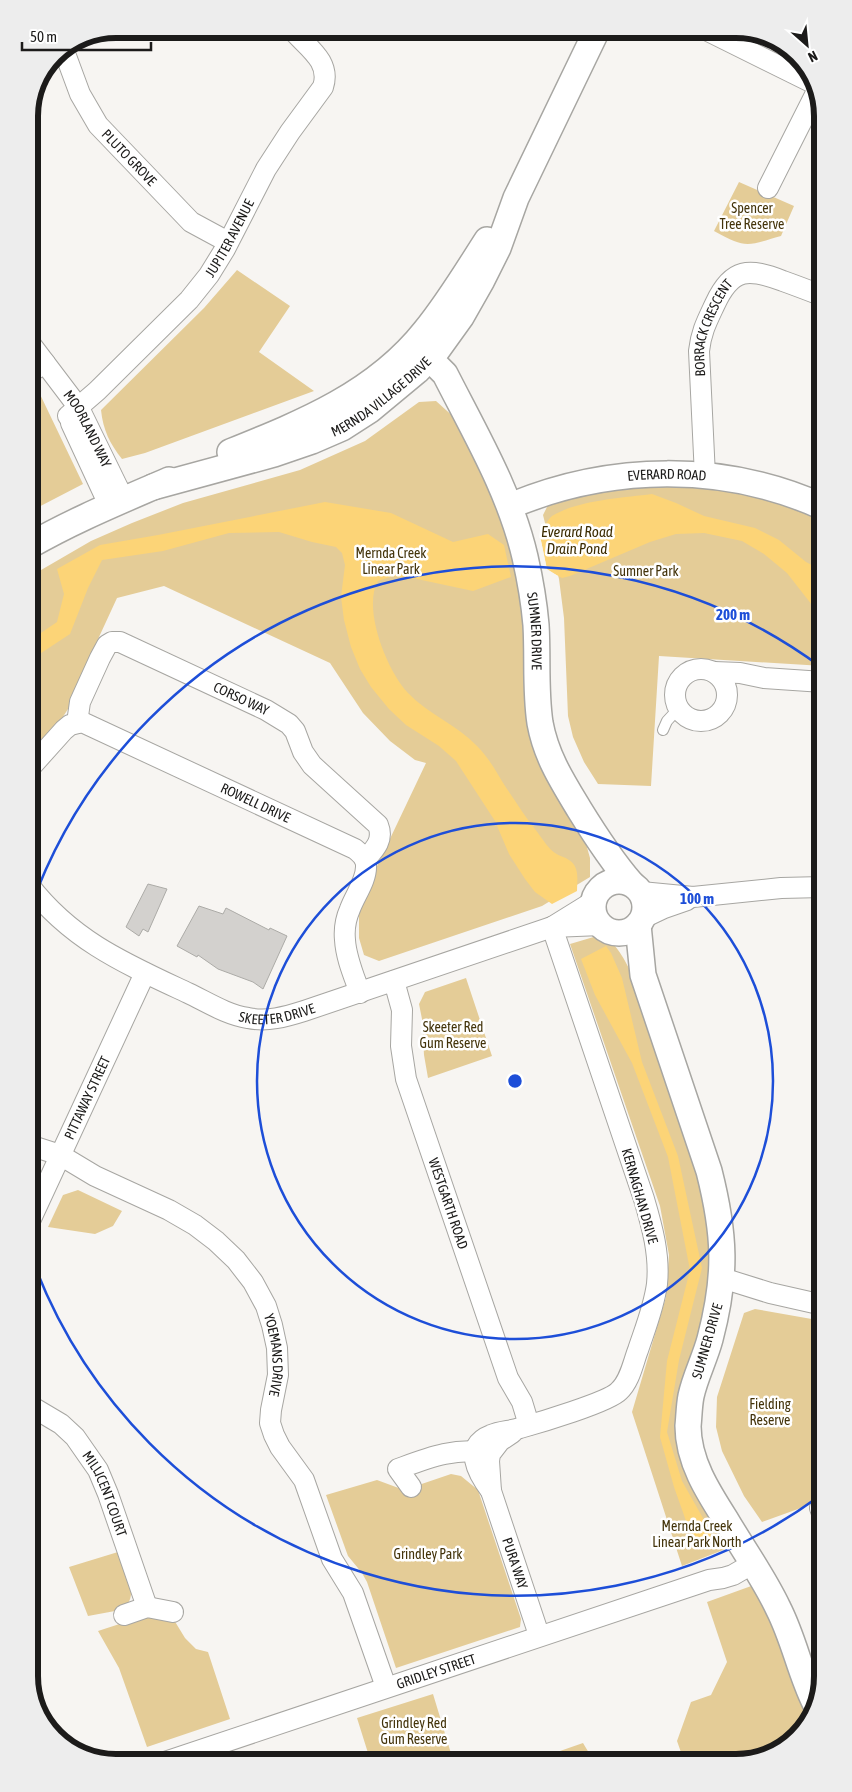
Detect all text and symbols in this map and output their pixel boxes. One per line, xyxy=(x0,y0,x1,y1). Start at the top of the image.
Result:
scale bar xyxy=(22,20,151,52)
north arrow xyxy=(782,20,832,70)
text: 50 m xyxy=(30,28,57,45)
text: N xyxy=(806,48,820,66)
street label: PLUTO GROVE xyxy=(99,126,160,189)
street label: JUPITER AVENUE xyxy=(202,197,257,280)
park label: Spencer Tree Reserve xyxy=(720,200,784,232)
street label: BORRACK CRESCENT xyxy=(691,276,736,377)
street label: MERNDA VILLAGE DRIVE xyxy=(328,354,434,440)
street label: MOORLAND WAY xyxy=(60,387,115,470)
street label: EVERARD ROAD xyxy=(626,466,707,484)
water label: Everard Road Drain Pond xyxy=(541,523,613,557)
park label: Mernda Creek Linear Park xyxy=(356,545,426,577)
park label: Sumner Park xyxy=(613,563,679,579)
street label: SUMNER DRIVE xyxy=(524,591,545,670)
text: 200 m xyxy=(716,606,750,623)
street label: CORSO WAY xyxy=(211,679,272,719)
street label: ROWELL DRIVE xyxy=(218,780,293,826)
text: 100 m xyxy=(680,890,714,907)
street label: SKEETER DRIVE xyxy=(237,1000,317,1027)
park label: Skeeter Red Gum Reserve xyxy=(420,1019,486,1051)
street label: PITTAWAY STREET xyxy=(61,1054,113,1142)
centre of rings xyxy=(506,1072,524,1090)
street label: KERNAGHAN DRIVE xyxy=(619,1146,661,1246)
street label: WESTGARTH ROAD xyxy=(426,1156,471,1251)
street label: SUMNER DRIVE xyxy=(689,1301,725,1381)
street label: YOEMANS DRIVE xyxy=(261,1311,286,1398)
park label: Fielding Reserve xyxy=(749,1396,791,1428)
street label: MILLICENT COURT xyxy=(79,1448,130,1538)
park label: Mernda Creek Linear Park North xyxy=(652,1518,742,1550)
street label: PURA WAY xyxy=(499,1535,531,1592)
park label: Grindley Park xyxy=(393,1546,463,1562)
street label: GRIDLEY STREET xyxy=(394,1651,478,1692)
park label: Grindley Red Gum Reserve xyxy=(381,1715,447,1747)

